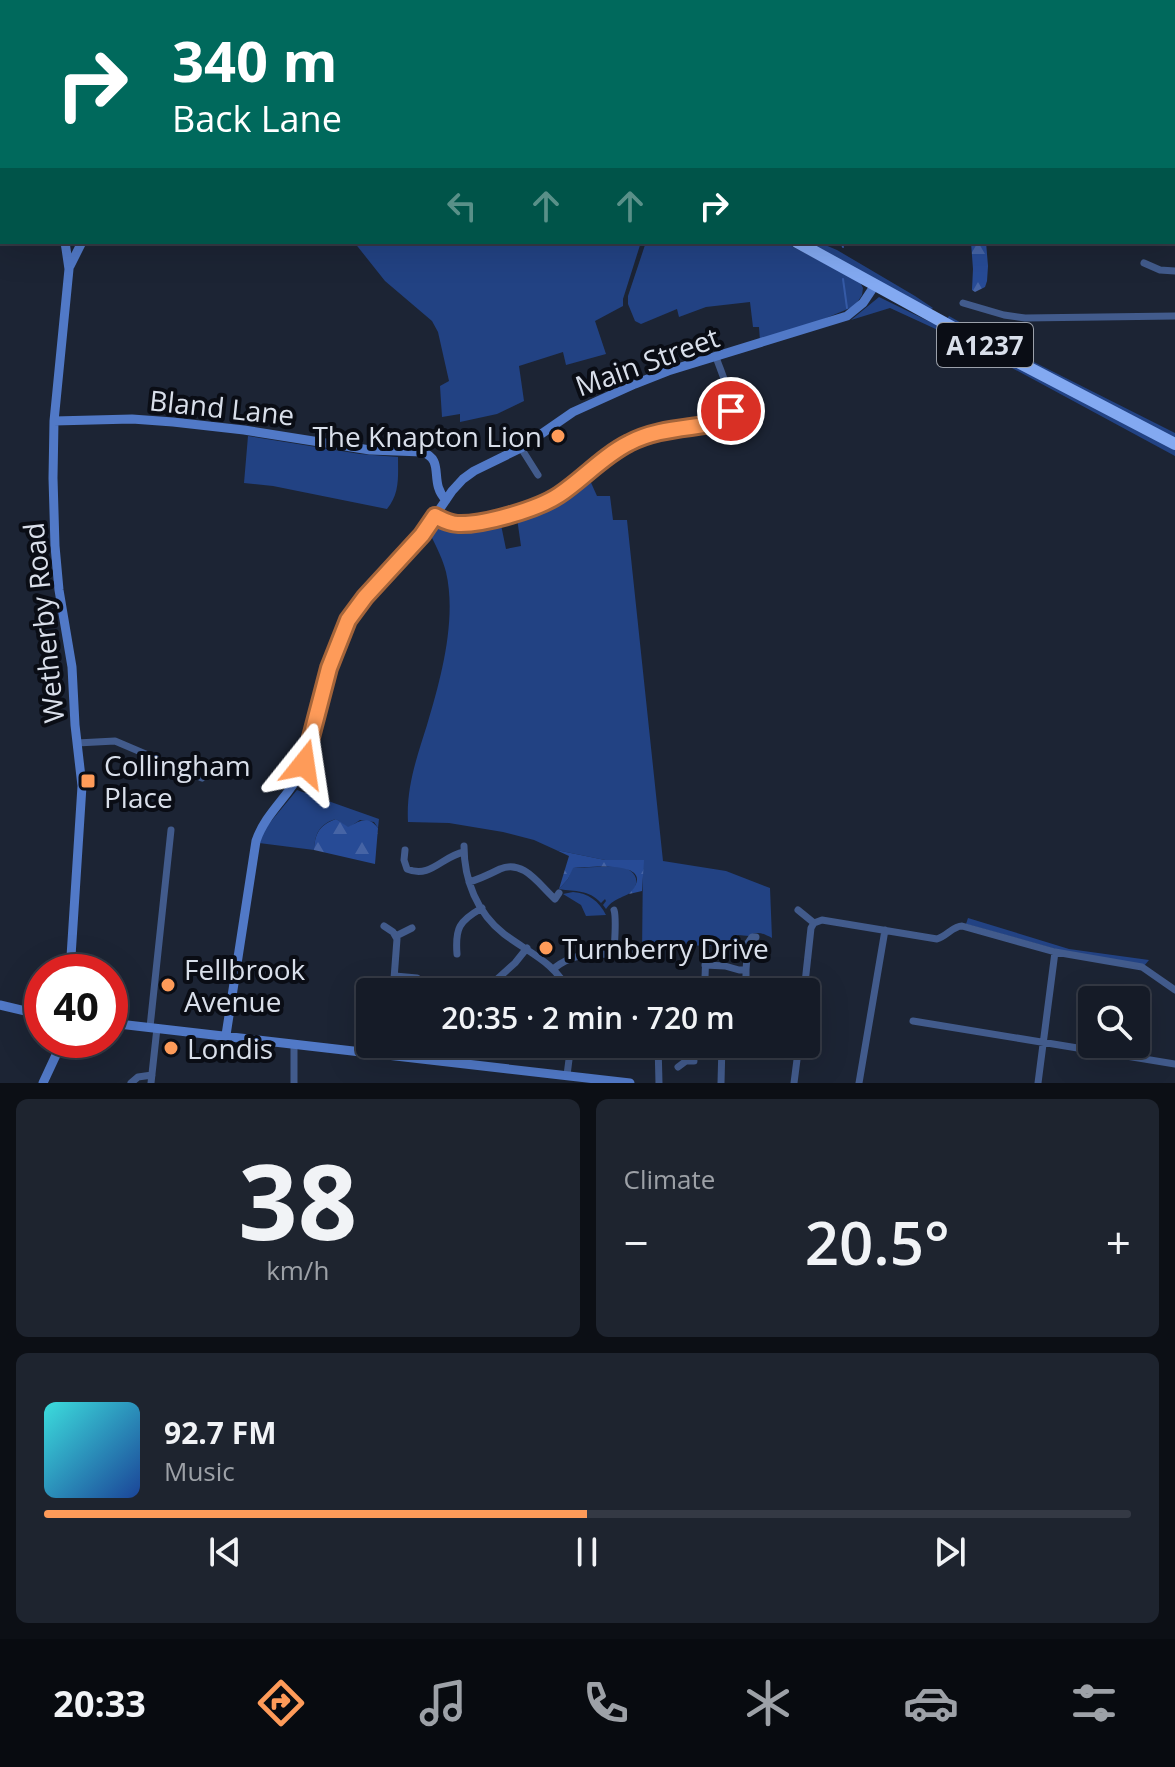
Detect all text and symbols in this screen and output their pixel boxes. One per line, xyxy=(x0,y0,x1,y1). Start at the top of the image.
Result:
text: 340 m xyxy=(172,22,338,98)
icon: right xyxy=(40,32,144,136)
text: Back Lane xyxy=(172,94,342,143)
icon: left xyxy=(440,184,484,228)
icon: ahead xyxy=(524,184,568,228)
icon: ahead xyxy=(608,184,652,228)
icon: right xyxy=(692,184,736,228)
street label: Main Street xyxy=(570,317,724,405)
road number: A1237 xyxy=(937,323,1033,367)
pin xyxy=(697,377,765,445)
street label: Bland Lane xyxy=(148,381,296,433)
icon: arrive xyxy=(709,389,753,433)
place label: The Knapton Lion xyxy=(312,417,542,455)
marker: The Knapton Lion xyxy=(549,427,567,445)
street label: Wetherby Road xyxy=(14,521,72,725)
position arrow xyxy=(262,722,346,806)
place label: Collingham Place xyxy=(104,746,251,816)
marker: Collingham Place xyxy=(79,772,97,790)
place label: Turnberry Drive xyxy=(562,929,769,967)
marker: Turnberry Drive xyxy=(537,939,555,957)
place label: Fellbrook Avenue xyxy=(184,950,306,1020)
speed limit sign: 40 xyxy=(24,954,128,1058)
marker: Fellbrook Avenue xyxy=(159,976,177,994)
map controls xyxy=(1078,986,1150,1058)
button: search xyxy=(1078,986,1150,1058)
text: 20:35 · 2 min · 720 m xyxy=(441,997,735,1038)
place label: Londis xyxy=(187,1029,273,1067)
marker: Londis xyxy=(162,1039,180,1057)
text: 38 xyxy=(238,1129,357,1270)
text: Climate xyxy=(624,1161,715,1197)
text: 20.5° xyxy=(805,1201,950,1283)
text: − xyxy=(624,1212,649,1272)
text: + xyxy=(1106,1212,1131,1272)
text: km/h xyxy=(266,1252,329,1288)
text: 92.7 FM xyxy=(164,1412,277,1453)
text: Music xyxy=(164,1453,235,1489)
icon: previous xyxy=(203,1530,247,1574)
icon: pause xyxy=(565,1530,609,1574)
icon: next xyxy=(928,1530,972,1574)
icon: directions xyxy=(253,1675,309,1731)
icon: music xyxy=(415,1675,471,1731)
icon: phone xyxy=(578,1675,634,1731)
icon: climate xyxy=(740,1675,796,1731)
icon: car xyxy=(903,1675,959,1731)
icon: filters xyxy=(1066,1675,1122,1731)
text: 20:33 xyxy=(53,1679,146,1728)

